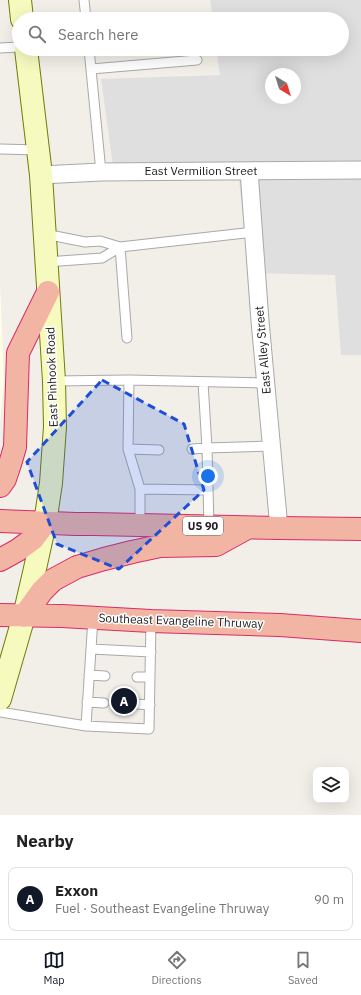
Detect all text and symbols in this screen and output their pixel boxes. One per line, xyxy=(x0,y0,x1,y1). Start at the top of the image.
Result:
search box xyxy=(12,12,349,56)
icon: search xyxy=(26,23,48,45)
text: Search here xyxy=(58,25,138,44)
north arrow xyxy=(265,68,301,104)
street label: East Vermilion Street xyxy=(144,163,258,178)
street label: East Alley Street xyxy=(251,305,274,395)
street label: East Pinhook Road xyxy=(42,327,61,427)
your location xyxy=(198,466,218,486)
road number: US 90 xyxy=(183,517,223,535)
street label: Southeast Evangeline Thruway xyxy=(98,610,264,631)
pin: A xyxy=(111,686,137,716)
map controls xyxy=(313,767,349,803)
button: layers xyxy=(313,767,349,803)
text: Nearby xyxy=(16,830,74,852)
text: Exxon xyxy=(55,881,98,900)
text: A xyxy=(26,891,34,908)
text: 90 m xyxy=(314,891,344,908)
text: Fuel · Southeast Evangeline Thruway xyxy=(55,900,269,917)
tab: Map xyxy=(43,949,65,987)
tab: Directions xyxy=(151,949,202,987)
tab: Saved xyxy=(288,949,318,987)

